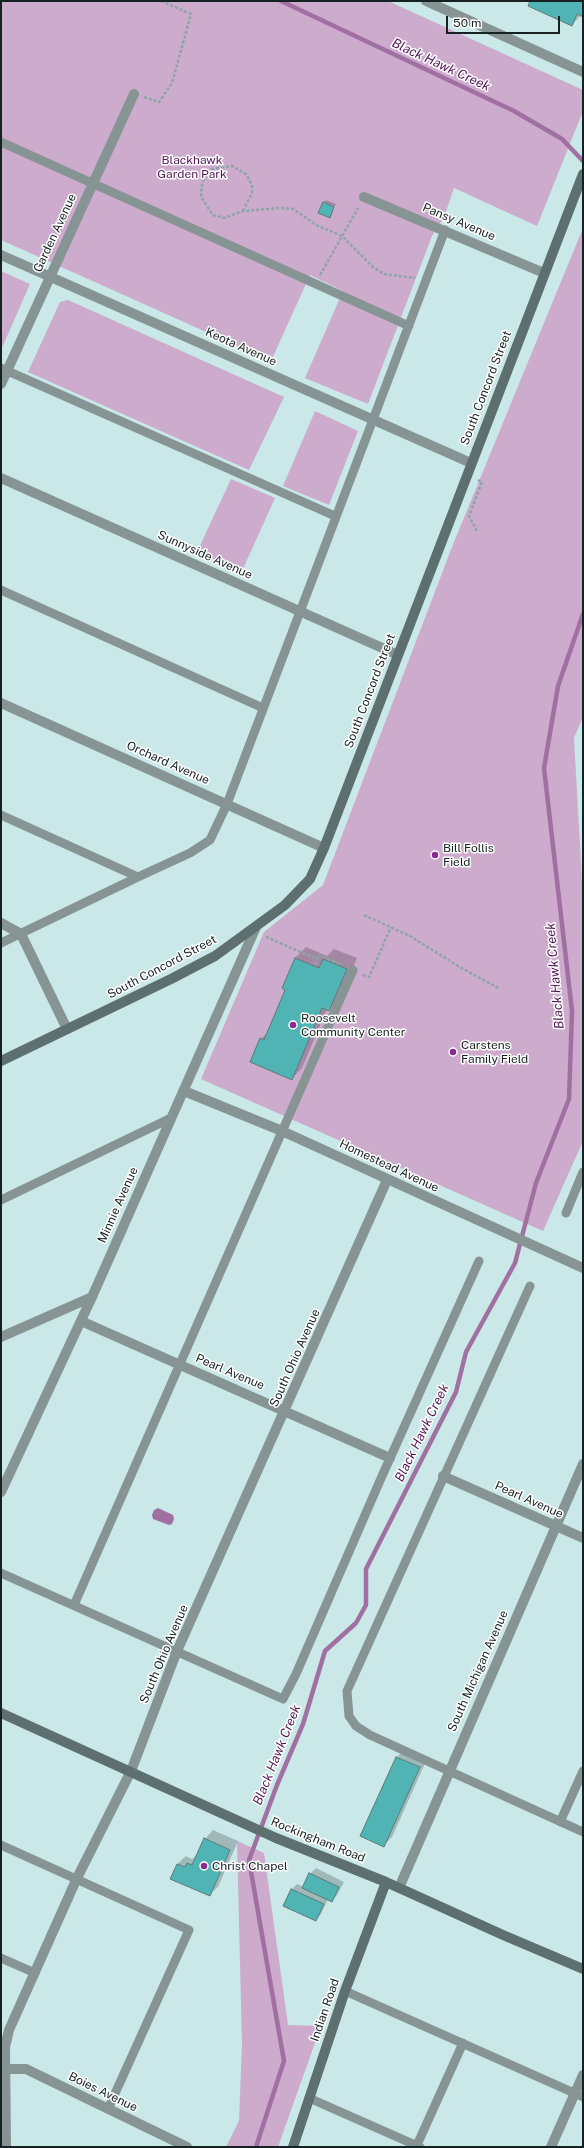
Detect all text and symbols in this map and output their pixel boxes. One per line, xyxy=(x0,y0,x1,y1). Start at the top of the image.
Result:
scale bar xyxy=(448,8,562,34)
text: 50 m xyxy=(453,16,481,30)
water label: Black Hawk Creek xyxy=(389,35,493,95)
park label: Blackhawk Garden Park xyxy=(157,153,227,181)
street label: Garden Avenue xyxy=(31,191,79,275)
street label: Pansy Avenue xyxy=(420,200,498,244)
street label: Keota Avenue xyxy=(203,325,279,369)
street label: South Concord Street xyxy=(458,329,514,447)
street label: Sunnyside Avenue xyxy=(155,528,255,582)
street label: South Concord Street xyxy=(342,632,398,750)
street label: Orchard Avenue xyxy=(124,738,212,788)
place label: Bill Follis Field xyxy=(443,841,494,869)
marker: Bill Follis Field xyxy=(430,850,440,860)
water label: Black Hawk Creek xyxy=(543,922,567,1030)
street label: South Concord Street xyxy=(105,932,219,1002)
place label: Roosevelt Community Center xyxy=(301,1011,405,1039)
marker: Roosevelt Community Center xyxy=(288,1020,298,1030)
place label: Carstens Family Field xyxy=(461,1038,528,1066)
marker: Carstens Family Field xyxy=(448,1047,458,1057)
street label: Homestead Avenue xyxy=(337,1137,441,1195)
street label: Minnie Avenue xyxy=(95,1165,141,1245)
street label: South Ohio Avenue xyxy=(267,1307,323,1409)
street label: Pearl Avenue xyxy=(193,1351,267,1393)
water label: Black Hawk Creek xyxy=(392,1382,452,1484)
street label: Pearl Avenue xyxy=(493,1479,565,1521)
street label: South Ohio Avenue xyxy=(137,1602,191,1706)
street label: South Michigan Avenue xyxy=(445,1608,511,1734)
water label: Black Hawk Creek xyxy=(250,1703,304,1807)
street label: Rockingham Road xyxy=(269,1814,367,1866)
place label: Christ Chapel xyxy=(212,1859,288,1873)
marker: Christ Chapel xyxy=(199,1861,209,1871)
street label: Indian Road xyxy=(308,1977,342,2043)
street label: Boies Avenue xyxy=(66,2069,140,2115)

